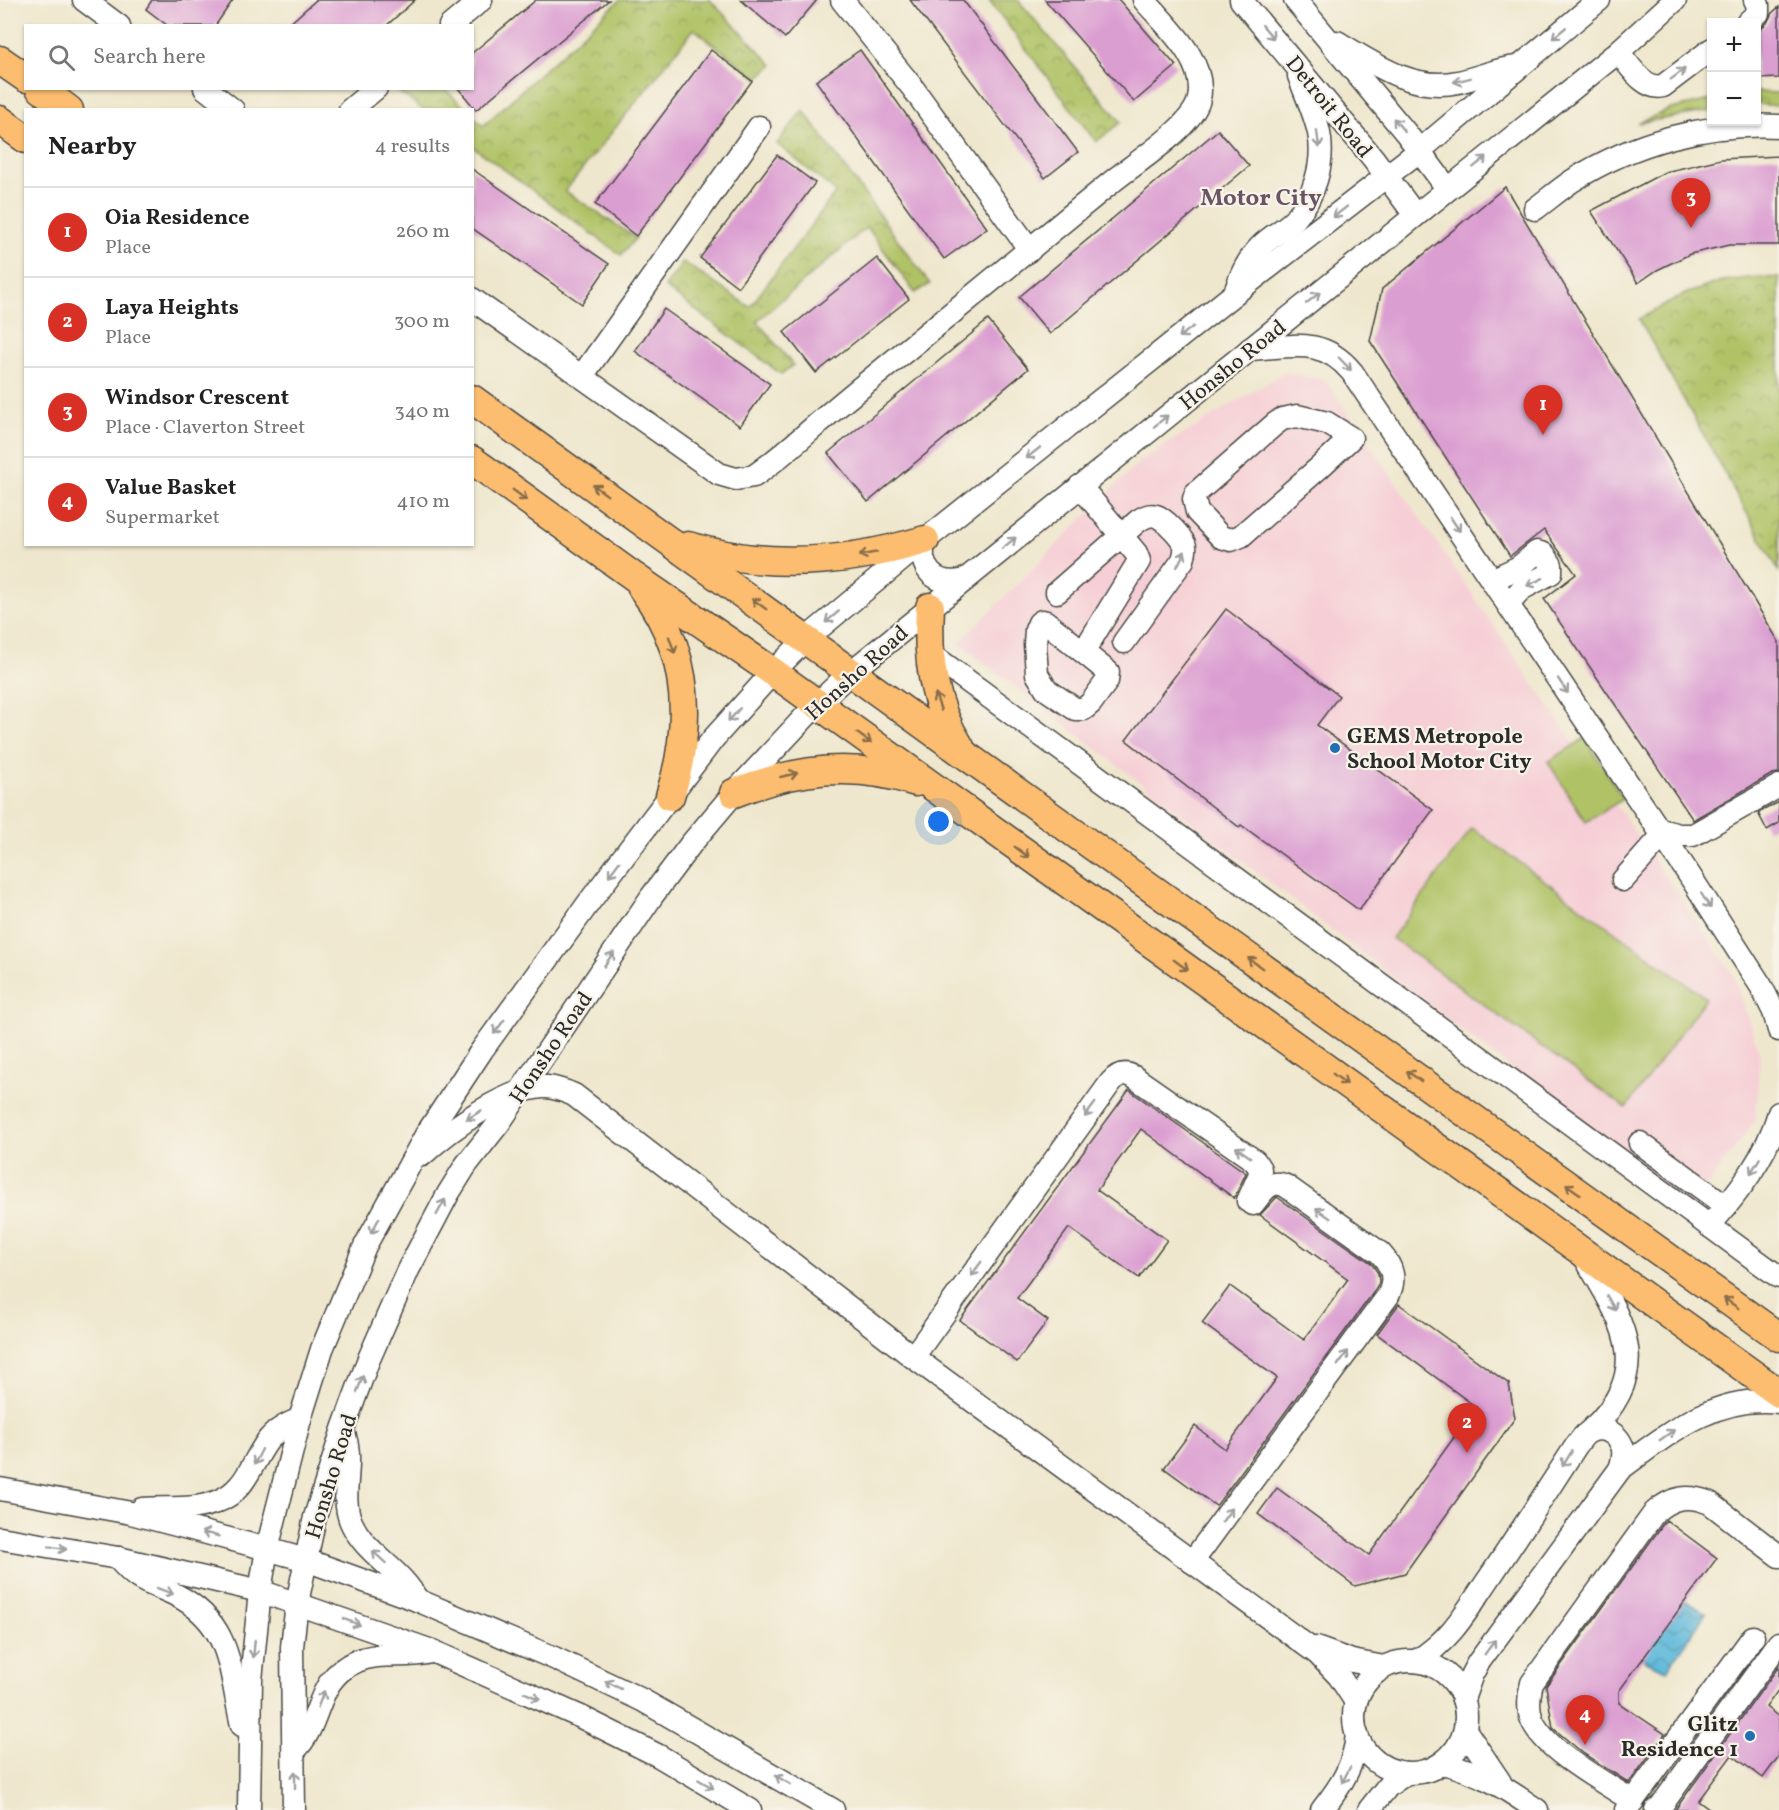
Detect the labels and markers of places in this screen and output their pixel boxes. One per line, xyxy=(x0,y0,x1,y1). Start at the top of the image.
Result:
pin: 3 xyxy=(1672,178,1710,228)
pin: 1 xyxy=(1524,386,1562,435)
place label: GEMS Metropole School Motor City xyxy=(1347,722,1532,778)
marker: GEMS Metropole School Motor City xyxy=(1328,741,1342,755)
pin: 2 xyxy=(1448,1404,1486,1453)
pin: 4 xyxy=(1566,1696,1604,1745)
place label: Glitz Residence 1 xyxy=(1621,1710,1738,1766)
marker: Glitz Residence 1 xyxy=(1743,1729,1757,1743)

